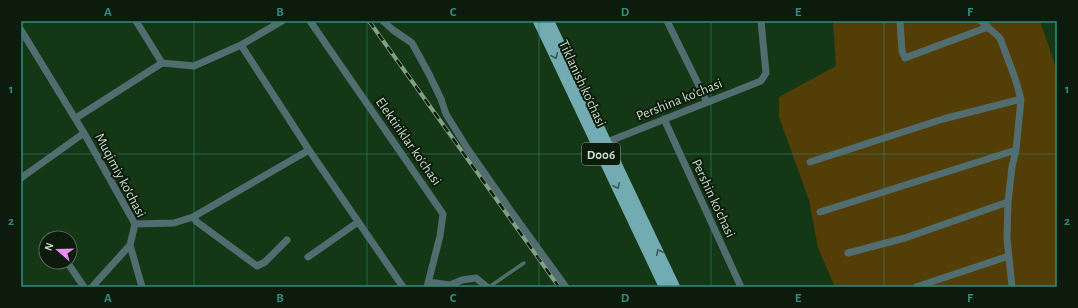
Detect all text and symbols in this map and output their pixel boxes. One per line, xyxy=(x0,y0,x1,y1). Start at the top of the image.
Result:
text: A xyxy=(104,6,112,19)
text: B xyxy=(276,6,284,19)
text: C xyxy=(450,6,457,19)
text: D xyxy=(621,6,630,19)
text: E xyxy=(795,6,802,19)
text: F xyxy=(967,6,974,19)
street label: Tiklanish ko'chasi xyxy=(556,38,608,129)
one-way arrow xyxy=(550,52,558,60)
street label: Pershina ko'chasi xyxy=(634,76,724,124)
text: 1 xyxy=(9,83,13,96)
text: 1 xyxy=(1065,83,1069,96)
street label: Elektiriklar ko'chasi xyxy=(373,95,444,188)
street label: Muqimiy ko‘chasi xyxy=(92,131,148,220)
road number: D006 xyxy=(582,143,620,165)
street label: Pershin ko'chasi xyxy=(689,157,737,240)
one-way arrow xyxy=(612,182,620,190)
text: 2 xyxy=(8,215,14,228)
text: 2 xyxy=(1064,215,1070,228)
north arrow xyxy=(38,230,78,270)
text: N xyxy=(43,241,56,252)
one-way arrow xyxy=(656,248,664,256)
text: A xyxy=(104,292,112,305)
text: B xyxy=(276,292,284,305)
text: C xyxy=(450,292,457,305)
text: D xyxy=(621,292,630,305)
text: E xyxy=(795,292,802,305)
text: F xyxy=(967,292,974,305)

